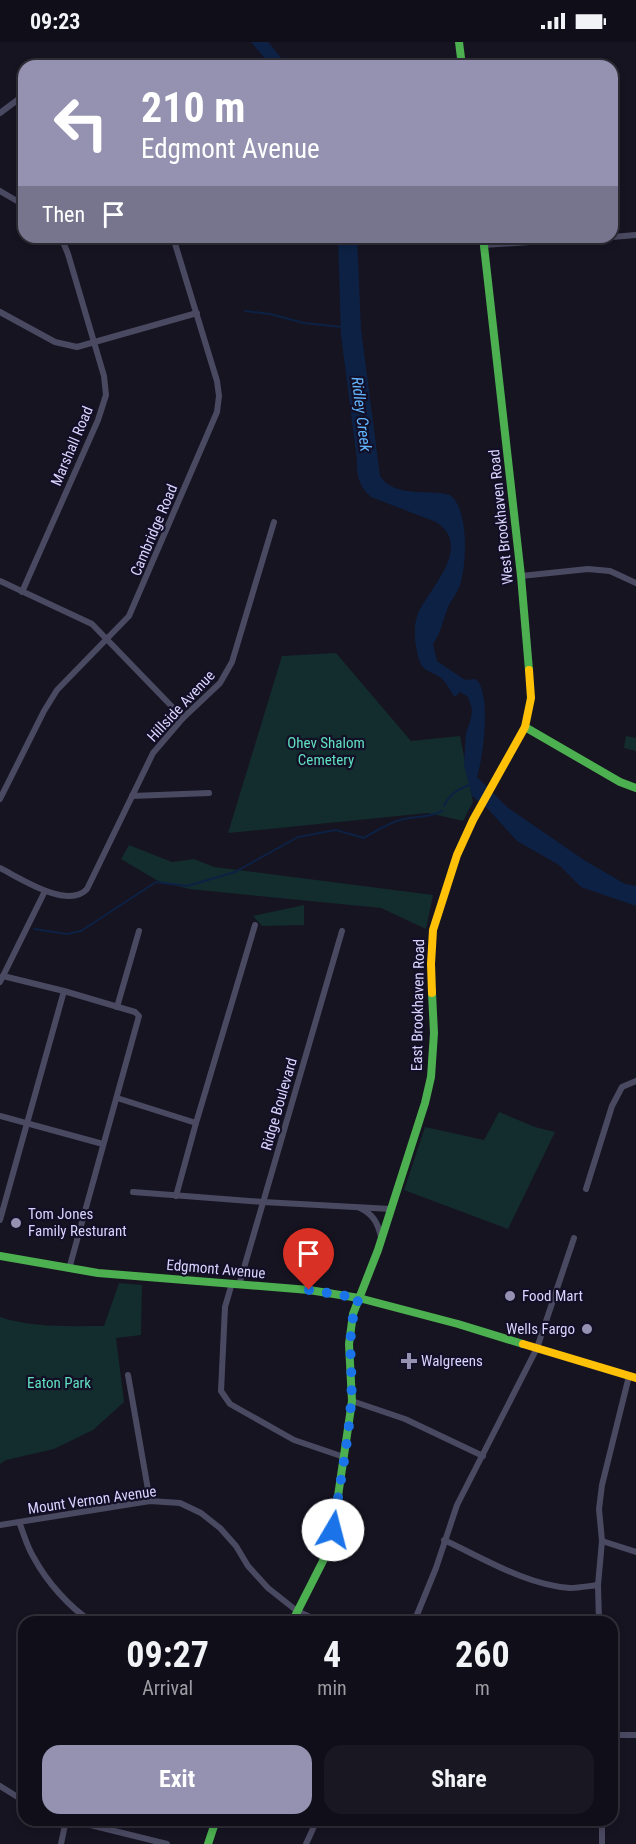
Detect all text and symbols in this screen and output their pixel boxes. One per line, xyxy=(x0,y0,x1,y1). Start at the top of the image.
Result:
text: 09:23 xyxy=(30,9,81,34)
text: 210 m xyxy=(141,83,246,132)
icon: left xyxy=(42,84,120,162)
text: Edgmont Avenue xyxy=(141,133,320,165)
icon: arrive xyxy=(97,198,130,231)
text: Then xyxy=(42,202,85,227)
water label: Ridley Creek xyxy=(347,376,376,454)
street label: Marshall Road xyxy=(47,403,97,489)
street label: West Brookhaven Road xyxy=(485,448,517,586)
street label: Cambridge Road xyxy=(127,481,181,579)
street label: Hillside Avenue xyxy=(143,667,219,745)
park label: Ohev Shalom Cemetery xyxy=(287,734,365,769)
street label: East Brookhaven Road xyxy=(408,939,428,1071)
street label: Ridge Boulevard xyxy=(257,1056,301,1152)
place label: Tom Jones Family Resturant xyxy=(28,1205,127,1240)
marker: Tom Jones Family Resturant xyxy=(9,1216,23,1230)
pin xyxy=(283,1228,334,1290)
icon: arrive xyxy=(292,1237,325,1270)
street label: Edgmont Avenue xyxy=(166,1256,266,1282)
place label: Food Mart xyxy=(522,1287,583,1305)
marker: Food Mart xyxy=(503,1289,517,1303)
place label: Wells Fargo xyxy=(506,1320,575,1338)
marker: Wells Fargo xyxy=(580,1322,594,1336)
place label: Walgreens xyxy=(421,1352,483,1370)
marker: Walgreens xyxy=(402,1354,416,1368)
park label: Eaton Park xyxy=(27,1374,91,1392)
street label: Mount Vernon Avenue xyxy=(27,1482,157,1518)
position arrow xyxy=(301,1498,365,1562)
text: 09:27 xyxy=(126,1634,209,1676)
text: 4 xyxy=(323,1634,341,1676)
text: 260 xyxy=(455,1634,510,1676)
text: Arrival xyxy=(142,1676,193,1700)
text: min xyxy=(317,1676,347,1700)
text: m xyxy=(475,1676,490,1700)
button: Exit xyxy=(42,1745,312,1814)
button: Share xyxy=(324,1745,594,1814)

